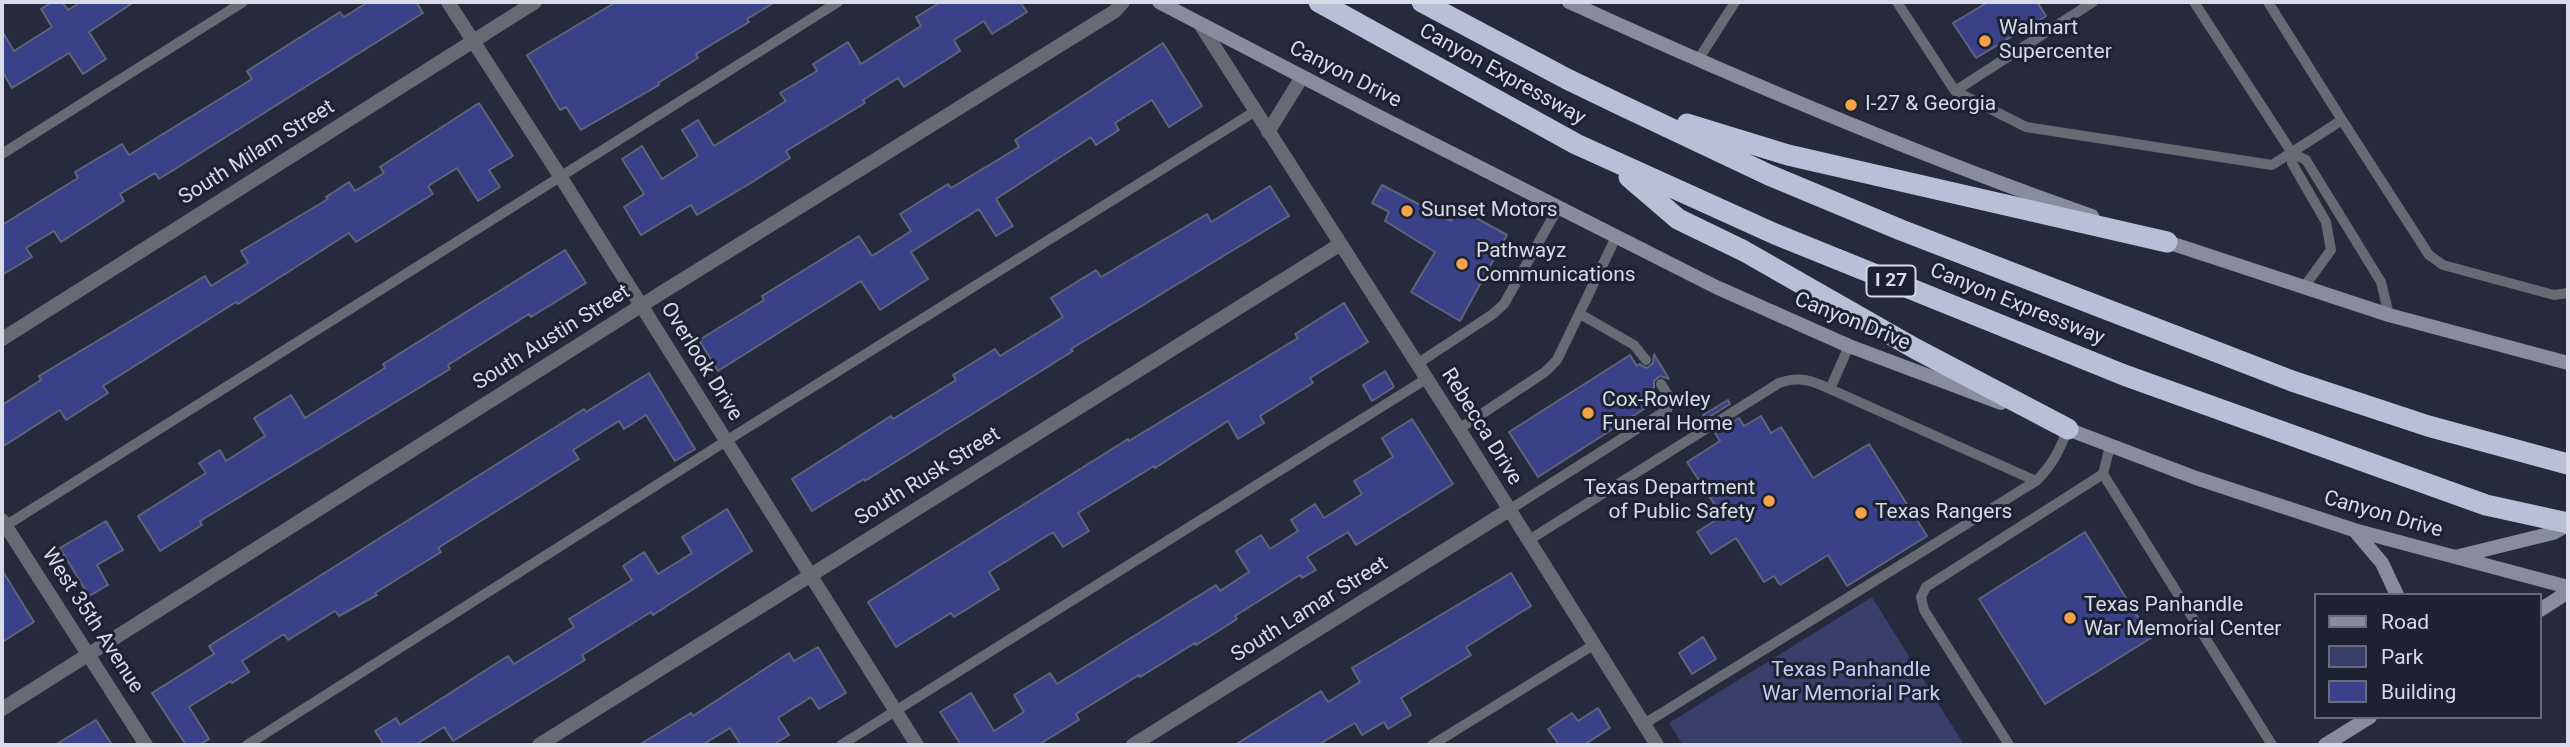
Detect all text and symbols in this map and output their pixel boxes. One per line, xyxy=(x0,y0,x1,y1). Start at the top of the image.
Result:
place label: Walmart Supercenter xyxy=(1999,16,2112,66)
street label: Canyon Expressway xyxy=(1414,19,1590,131)
marker: Walmart Supercenter xyxy=(1977,33,1993,49)
street label: Canyon Drive xyxy=(1285,36,1405,114)
place label: I-27 & Georgia xyxy=(1865,92,1996,118)
street label: South Milam Street xyxy=(175,95,339,211)
marker: I-27 & Georgia xyxy=(1843,97,1859,113)
place label: Sunset Motors xyxy=(1421,198,1558,224)
marker: Sunset Motors xyxy=(1399,203,1415,219)
place label: Pathwayz Communications xyxy=(1476,239,1636,289)
marker: Pathwayz Communications xyxy=(1454,256,1470,272)
street label: Canyon Expressway xyxy=(1926,258,2108,352)
road number: I 27 xyxy=(1867,266,1916,296)
street label: South Austin Street xyxy=(469,280,635,396)
street label: Canyon Drive xyxy=(1791,287,1913,357)
street label: Overlook Drive xyxy=(655,298,747,426)
street label: Rebecca Drive xyxy=(1435,364,1527,490)
place label: Cox-Rowley Funeral Home xyxy=(1602,388,1733,438)
marker: Cox-Rowley Funeral Home xyxy=(1580,405,1596,421)
street label: South Rusk Street xyxy=(851,422,1005,532)
place label: Texas Department of Public Safety xyxy=(1584,476,1755,526)
street label: Canyon Drive xyxy=(2321,486,2445,544)
marker: Texas Department of Public Safety xyxy=(1761,493,1777,509)
place label: Texas Rangers xyxy=(1875,500,2012,526)
marker: Texas Rangers xyxy=(1853,505,1869,521)
street label: West 35th Avenue xyxy=(36,544,148,698)
street label: South Lamar Street xyxy=(1227,552,1393,668)
place label: Texas Panhandle War Memorial Center xyxy=(2084,593,2281,643)
legend xyxy=(2314,593,2542,719)
marker: Texas Panhandle War Memorial Center xyxy=(2062,610,2078,626)
text: Road xyxy=(2381,610,2429,634)
text: Park xyxy=(2381,645,2423,669)
park label: Texas Panhandle War Memorial Park xyxy=(1762,658,1940,708)
text: Building xyxy=(2381,680,2456,704)

